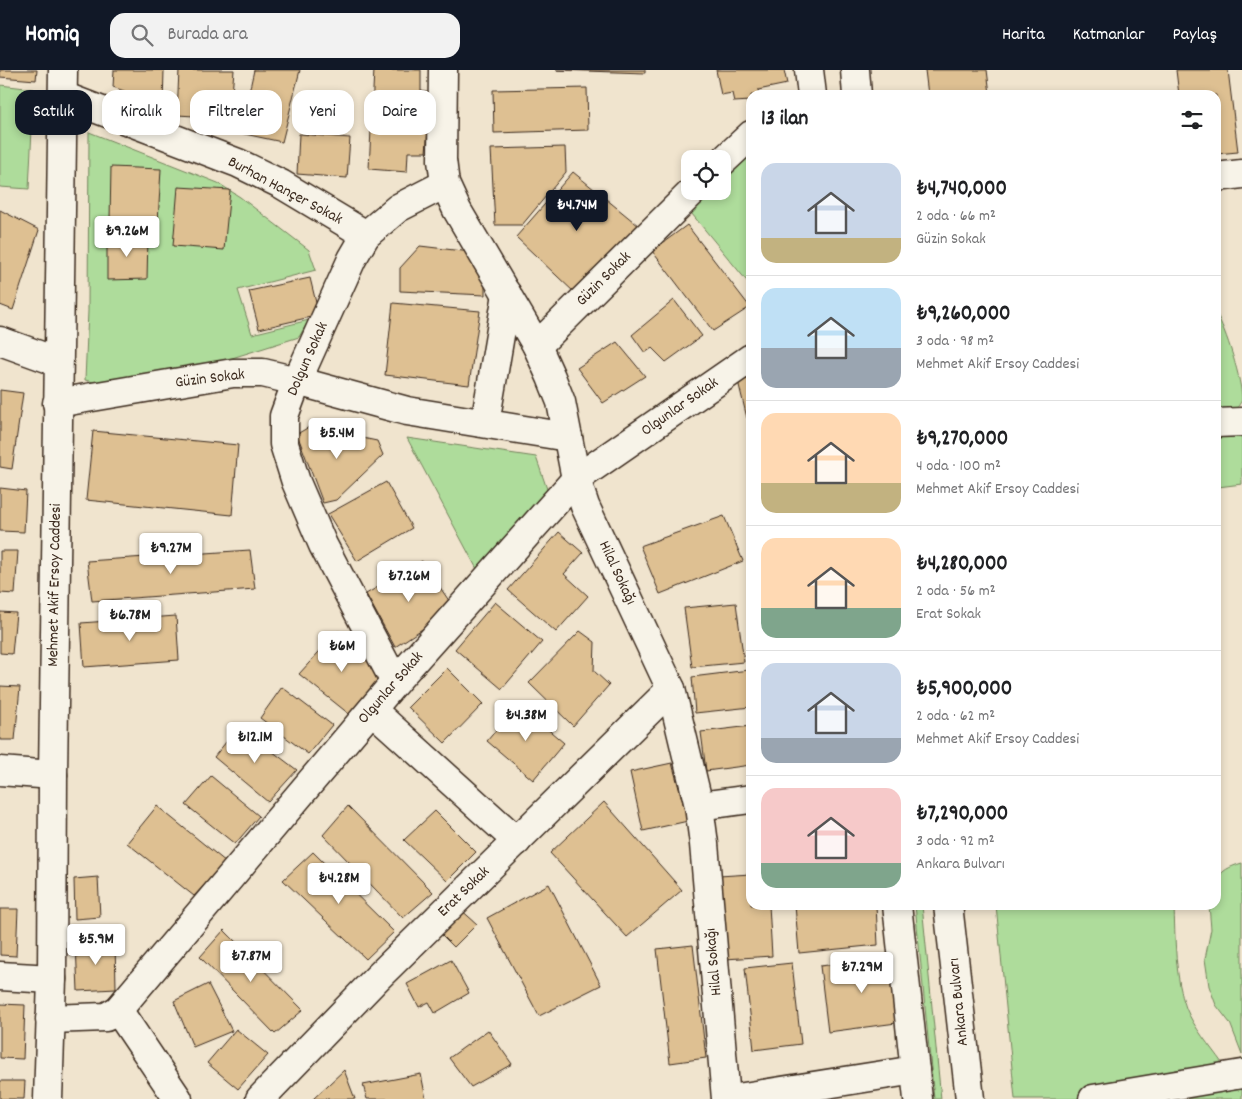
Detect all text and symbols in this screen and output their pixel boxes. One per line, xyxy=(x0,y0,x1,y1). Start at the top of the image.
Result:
search box xyxy=(110,13,460,58)
text: Homiq xyxy=(25,18,80,52)
icon: search xyxy=(128,21,156,49)
text: Burada ara xyxy=(168,22,248,49)
text: Harita xyxy=(1002,23,1045,48)
text: Katmanlar xyxy=(1073,23,1145,48)
text: Paylaş xyxy=(1173,23,1217,48)
chip: Satılık xyxy=(15,90,92,135)
chip: Kiralık xyxy=(102,90,180,135)
chip: Filtreler xyxy=(190,90,282,135)
chip: Yeni xyxy=(292,90,354,135)
chip: Daire xyxy=(364,90,436,135)
text: 13 ilan xyxy=(761,105,808,135)
icon: filters xyxy=(1178,106,1206,134)
map controls xyxy=(681,150,731,200)
button: locate xyxy=(681,150,731,200)
street label: Burhan Hançer Sokak xyxy=(223,151,347,231)
text: ₺4,740,000 xyxy=(916,175,1007,205)
icon: home xyxy=(801,183,861,243)
pin: ₺4.74M xyxy=(536,190,618,232)
text: ₺4.74M xyxy=(557,194,597,217)
text: 2 oda · 66 m² xyxy=(916,205,996,228)
pin: ₺9.26M xyxy=(86,216,168,258)
text: ₺9.26M xyxy=(105,220,149,243)
text: Güzin Sokak xyxy=(916,228,986,251)
street label: Güzin Sokak xyxy=(571,246,637,312)
text: ₺9,260,000 xyxy=(916,300,1011,330)
icon: home xyxy=(801,308,861,368)
street label: Dolgun Sokak xyxy=(281,318,335,400)
text: 3 oda · 98 m² xyxy=(916,330,994,353)
text: Mehmet Akif Ersoy Caddesi xyxy=(916,353,1079,376)
street label: Güzin Sokak xyxy=(174,363,246,395)
street label: Olgunlar Sokak xyxy=(637,372,723,442)
pin: ₺5.4M xyxy=(302,418,372,460)
text: ₺5.4M xyxy=(320,422,355,445)
text: ₺9,270,000 xyxy=(916,425,1008,455)
icon: home xyxy=(801,433,861,493)
text: 4 oda · 100 m² xyxy=(916,455,1001,478)
text: Mehmet Akif Ersoy Caddesi xyxy=(916,478,1079,501)
street label: Mehmet Akif Ersoy Caddesi xyxy=(42,503,68,667)
pin: ₺9.27M xyxy=(130,532,212,575)
text: ₺9.27M xyxy=(150,537,192,560)
street label: Hilal Sokağı xyxy=(592,537,642,609)
text: ₺4,280,000 xyxy=(916,550,1008,580)
icon: home xyxy=(801,558,861,618)
pin: ₺7.26M xyxy=(368,560,450,603)
text: ₺7.26M xyxy=(388,565,430,588)
text: 2 oda · 56 m² xyxy=(916,580,996,603)
pin: ₺6.78M xyxy=(89,600,171,642)
text: Erat Sokak xyxy=(916,603,981,626)
text: ₺6.78M xyxy=(109,604,151,627)
pin: ₺6M xyxy=(318,630,366,673)
text: ₺6M xyxy=(329,635,355,658)
street label: Olgunlar Sokak xyxy=(353,646,429,730)
text: ₺5,900,000 xyxy=(916,675,1012,705)
icon: home xyxy=(801,683,861,743)
pin: ₺4.38M xyxy=(485,700,567,742)
text: ₺4.38M xyxy=(505,704,547,727)
text: 2 oda · 62 m² xyxy=(916,705,995,728)
pin: ₺12.1M xyxy=(214,722,296,764)
text: ₺12.1M xyxy=(238,726,272,749)
text: Mehmet Akif Ersoy Caddesi xyxy=(916,728,1079,751)
text: ₺7,290,000 xyxy=(916,800,1008,830)
icon: home xyxy=(801,808,861,868)
text: 3 oda · 92 m² xyxy=(916,830,995,853)
text: Ankara Bulvarı xyxy=(916,853,1005,876)
street label: Erat Sokak xyxy=(433,861,495,923)
pin: ₺4.28M xyxy=(298,862,380,905)
text: ₺4.28M xyxy=(319,867,360,890)
pin: ₺5.9M xyxy=(61,924,131,966)
street label: Hilal Sokağı xyxy=(700,927,728,997)
text: ₺5.9M xyxy=(78,928,114,951)
pin: ₺7.87M xyxy=(210,940,292,983)
text: ₺7.87M xyxy=(231,945,271,968)
pin: ₺7.29M xyxy=(821,952,903,994)
text: ₺7.29M xyxy=(841,956,883,979)
street label: Ankara Bulvarı xyxy=(943,957,975,1047)

